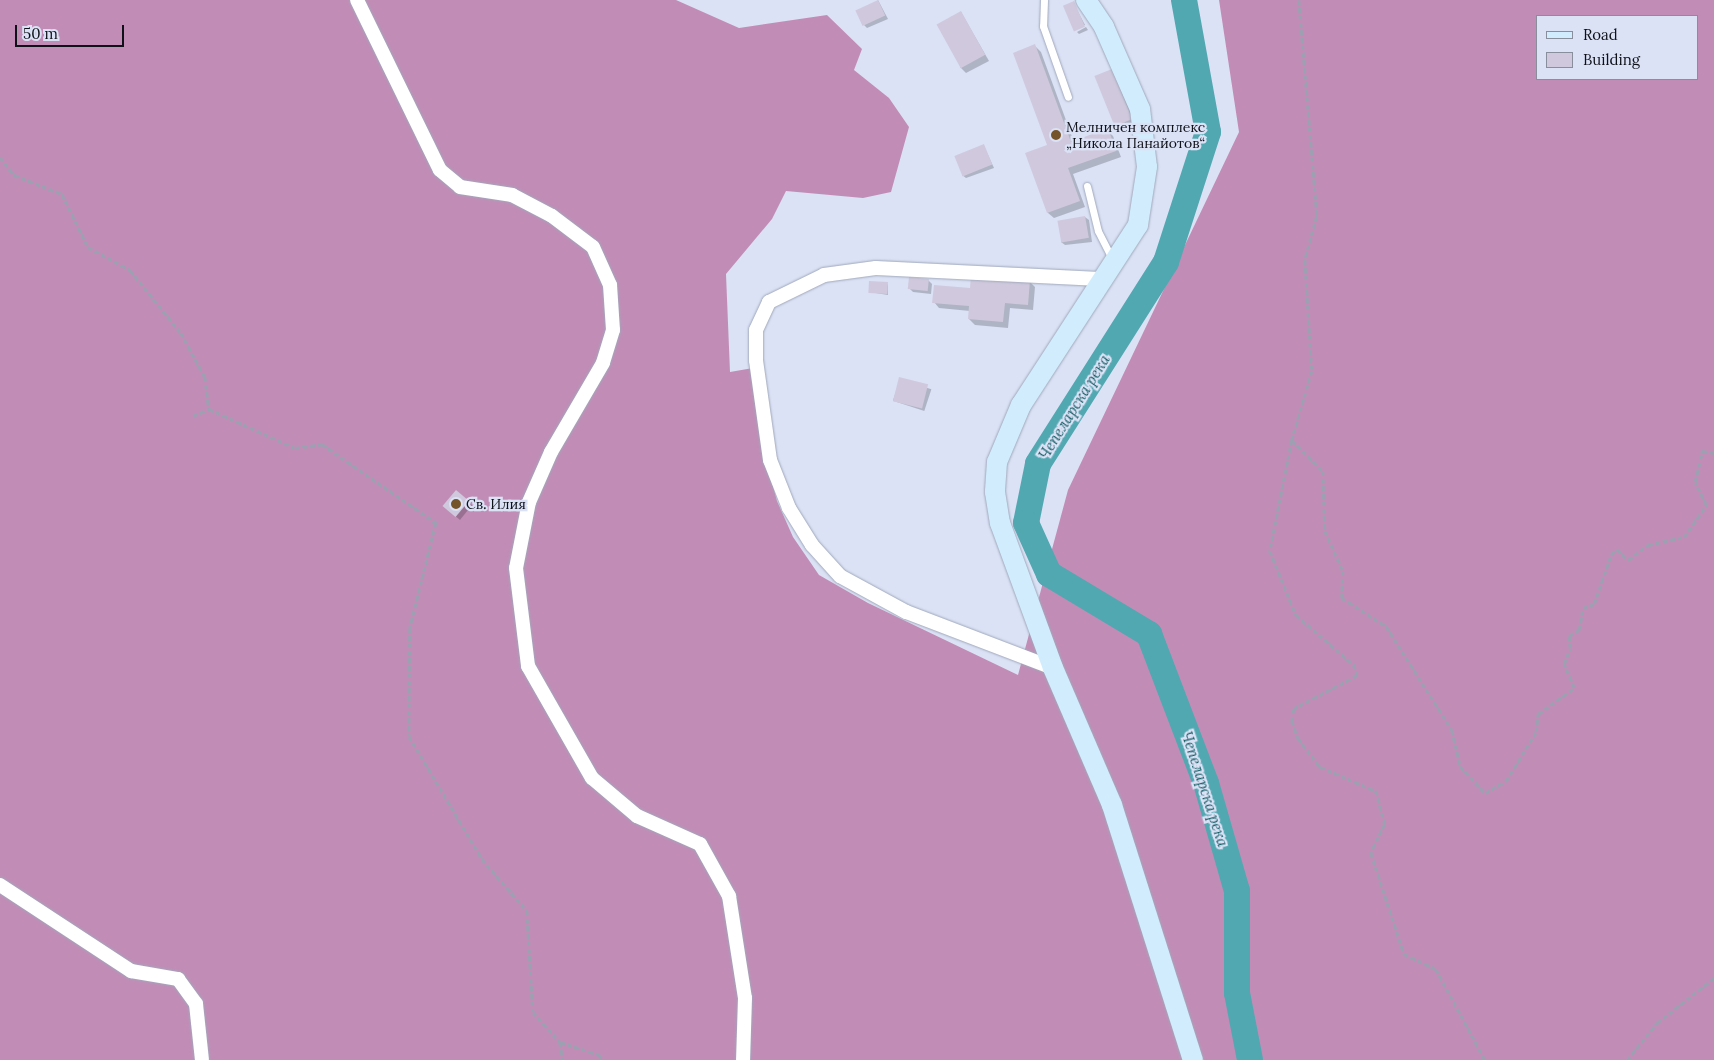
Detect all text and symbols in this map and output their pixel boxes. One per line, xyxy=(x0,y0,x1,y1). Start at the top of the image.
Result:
scale bar xyxy=(18,15,126,47)
legend xyxy=(1536,15,1699,80)
text: 50 m xyxy=(23,24,58,43)
text: Road xyxy=(1583,25,1618,44)
text: Building xyxy=(1583,50,1640,69)
place label: Мелничен комплекс „Никола Панайотов“ xyxy=(1066,119,1205,152)
marker: Мелничен комплекс „Никола Панайотов“ xyxy=(1050,129,1062,141)
water label: Чепеларска река xyxy=(1035,351,1113,463)
place label: Св. Илия xyxy=(466,496,526,512)
marker: Св. Илия xyxy=(450,498,462,510)
water label: Чепеларска река xyxy=(1178,729,1232,849)

